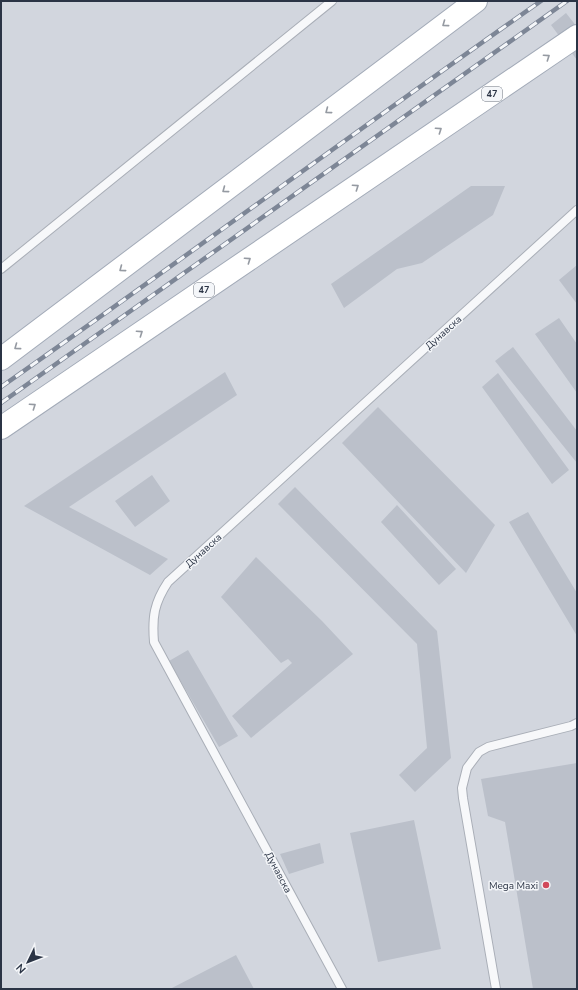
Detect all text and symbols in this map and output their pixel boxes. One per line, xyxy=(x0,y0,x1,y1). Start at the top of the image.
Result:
one-way arrow xyxy=(442,19,449,27)
one-way arrow xyxy=(543,54,550,62)
road number: 47 xyxy=(482,87,502,101)
one-way arrow xyxy=(326,106,333,113)
one-way arrow xyxy=(435,128,442,135)
one-way arrow xyxy=(222,185,229,192)
one-way arrow xyxy=(351,185,358,192)
one-way arrow xyxy=(244,257,251,265)
one-way arrow xyxy=(119,264,126,271)
road number: 47 xyxy=(194,283,214,297)
street label: Дунавска xyxy=(422,313,465,353)
one-way arrow xyxy=(136,331,143,338)
one-way arrow xyxy=(15,342,22,349)
one-way arrow xyxy=(29,403,36,411)
street label: Дунавска xyxy=(182,531,225,571)
street label: Дунавска xyxy=(261,849,295,896)
place label: Mega Maxi xyxy=(489,879,538,893)
marker: Mega Maxi xyxy=(541,880,551,890)
north arrow xyxy=(8,942,48,982)
text: N xyxy=(13,960,29,977)

